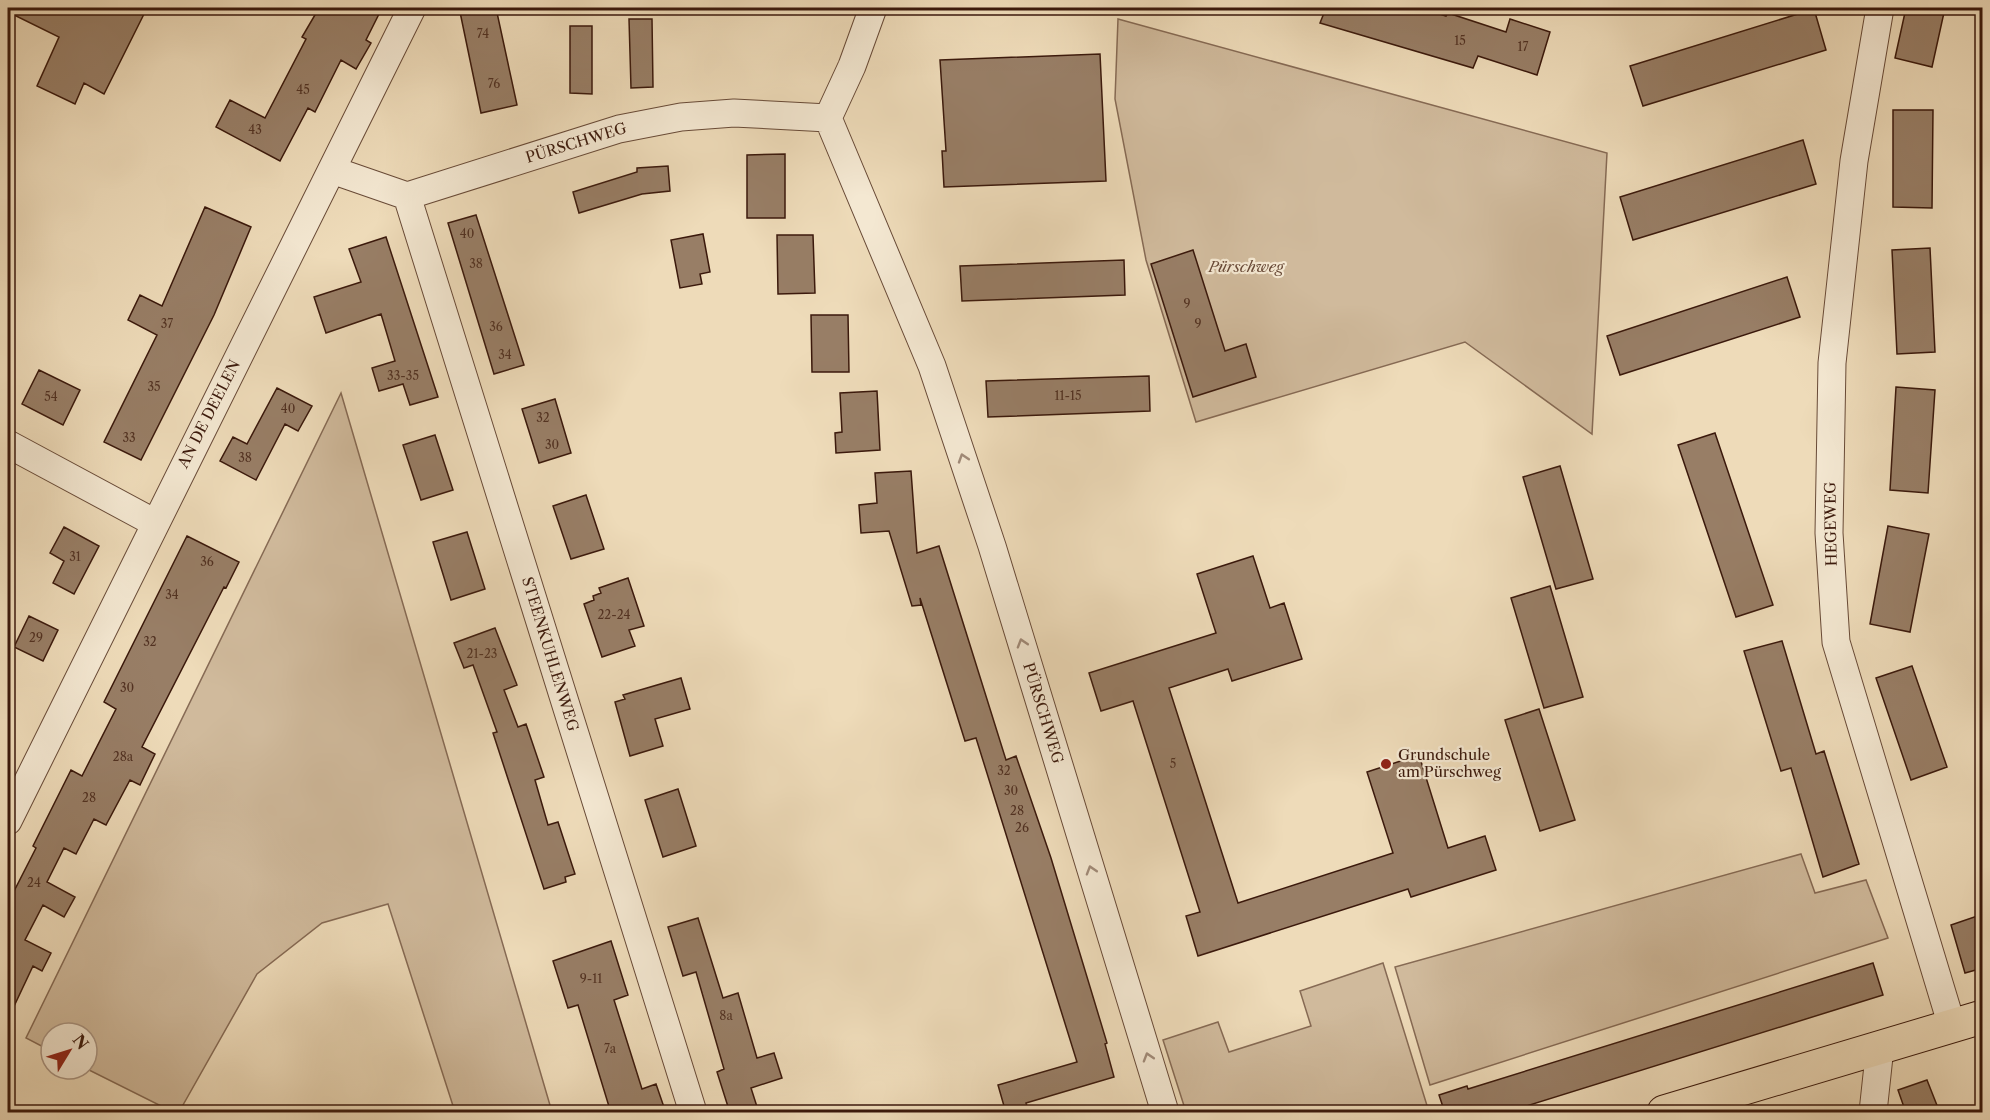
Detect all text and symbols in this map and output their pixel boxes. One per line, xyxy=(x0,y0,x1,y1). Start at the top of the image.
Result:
house number: 74 xyxy=(477,26,489,41)
house number: 15 xyxy=(1454,33,1466,48)
house number: 17 xyxy=(1518,39,1529,54)
house number: 76 xyxy=(488,76,500,91)
house number: 45 xyxy=(296,82,310,97)
street label: PÜRSCHWEG xyxy=(523,118,629,167)
house number: 43 xyxy=(248,122,262,137)
house number: 40 xyxy=(460,226,474,241)
house number: 38 xyxy=(469,256,483,271)
park label: Pürschweg xyxy=(1208,257,1285,276)
house number: 9 xyxy=(1183,296,1191,311)
house number: 37 xyxy=(161,316,173,331)
house number: 9 xyxy=(1194,316,1202,331)
house number: 36 xyxy=(489,319,503,334)
house number: 34 xyxy=(498,347,512,362)
street label: AN DE DEELEN xyxy=(173,356,244,472)
house number: 33-35 xyxy=(387,368,419,383)
house number: 35 xyxy=(147,379,161,394)
house number: 11-15 xyxy=(1054,388,1082,403)
house number: 54 xyxy=(44,389,58,404)
house number: 40 xyxy=(281,401,295,416)
house number: 32 xyxy=(536,410,550,425)
house number: 33 xyxy=(122,430,136,445)
house number: 30 xyxy=(545,437,559,452)
house number: 38 xyxy=(238,450,252,465)
one-way arrow xyxy=(957,453,970,463)
street label: HEGEWEG xyxy=(1820,482,1841,566)
house number: 31 xyxy=(69,549,81,564)
house number: 36 xyxy=(200,554,214,569)
street label: STEENKUHLENWEG xyxy=(518,574,583,733)
house number: 34 xyxy=(165,587,179,602)
house number: 22-24 xyxy=(597,607,631,622)
house number: 29 xyxy=(29,630,43,645)
house number: 32 xyxy=(143,634,157,649)
one-way arrow xyxy=(1017,638,1029,649)
house number: 21-23 xyxy=(467,646,497,661)
street label: PÜRSCHWEG xyxy=(1019,660,1068,766)
house number: 30 xyxy=(120,680,134,695)
place label: Grundschule am Pürschweg xyxy=(1398,745,1501,781)
house number: 28a xyxy=(113,749,134,764)
house number: 5 xyxy=(1170,756,1176,771)
marker: Grundschule am Pürschweg xyxy=(1379,757,1393,771)
house number: 32 xyxy=(997,763,1011,778)
house number: 30 xyxy=(1004,783,1018,798)
house number: 28 xyxy=(82,790,96,805)
house number: 28 xyxy=(1010,803,1024,818)
house number: 26 xyxy=(1015,820,1029,835)
one-way arrow xyxy=(1086,865,1098,876)
house number: 24 xyxy=(27,875,41,890)
house number: 9-11 xyxy=(580,971,602,986)
house number: 8a xyxy=(719,1008,733,1023)
north arrow xyxy=(39,1021,99,1081)
text: N xyxy=(69,1030,93,1053)
house number: 7a xyxy=(604,1041,617,1056)
one-way arrow xyxy=(1143,1052,1155,1062)

